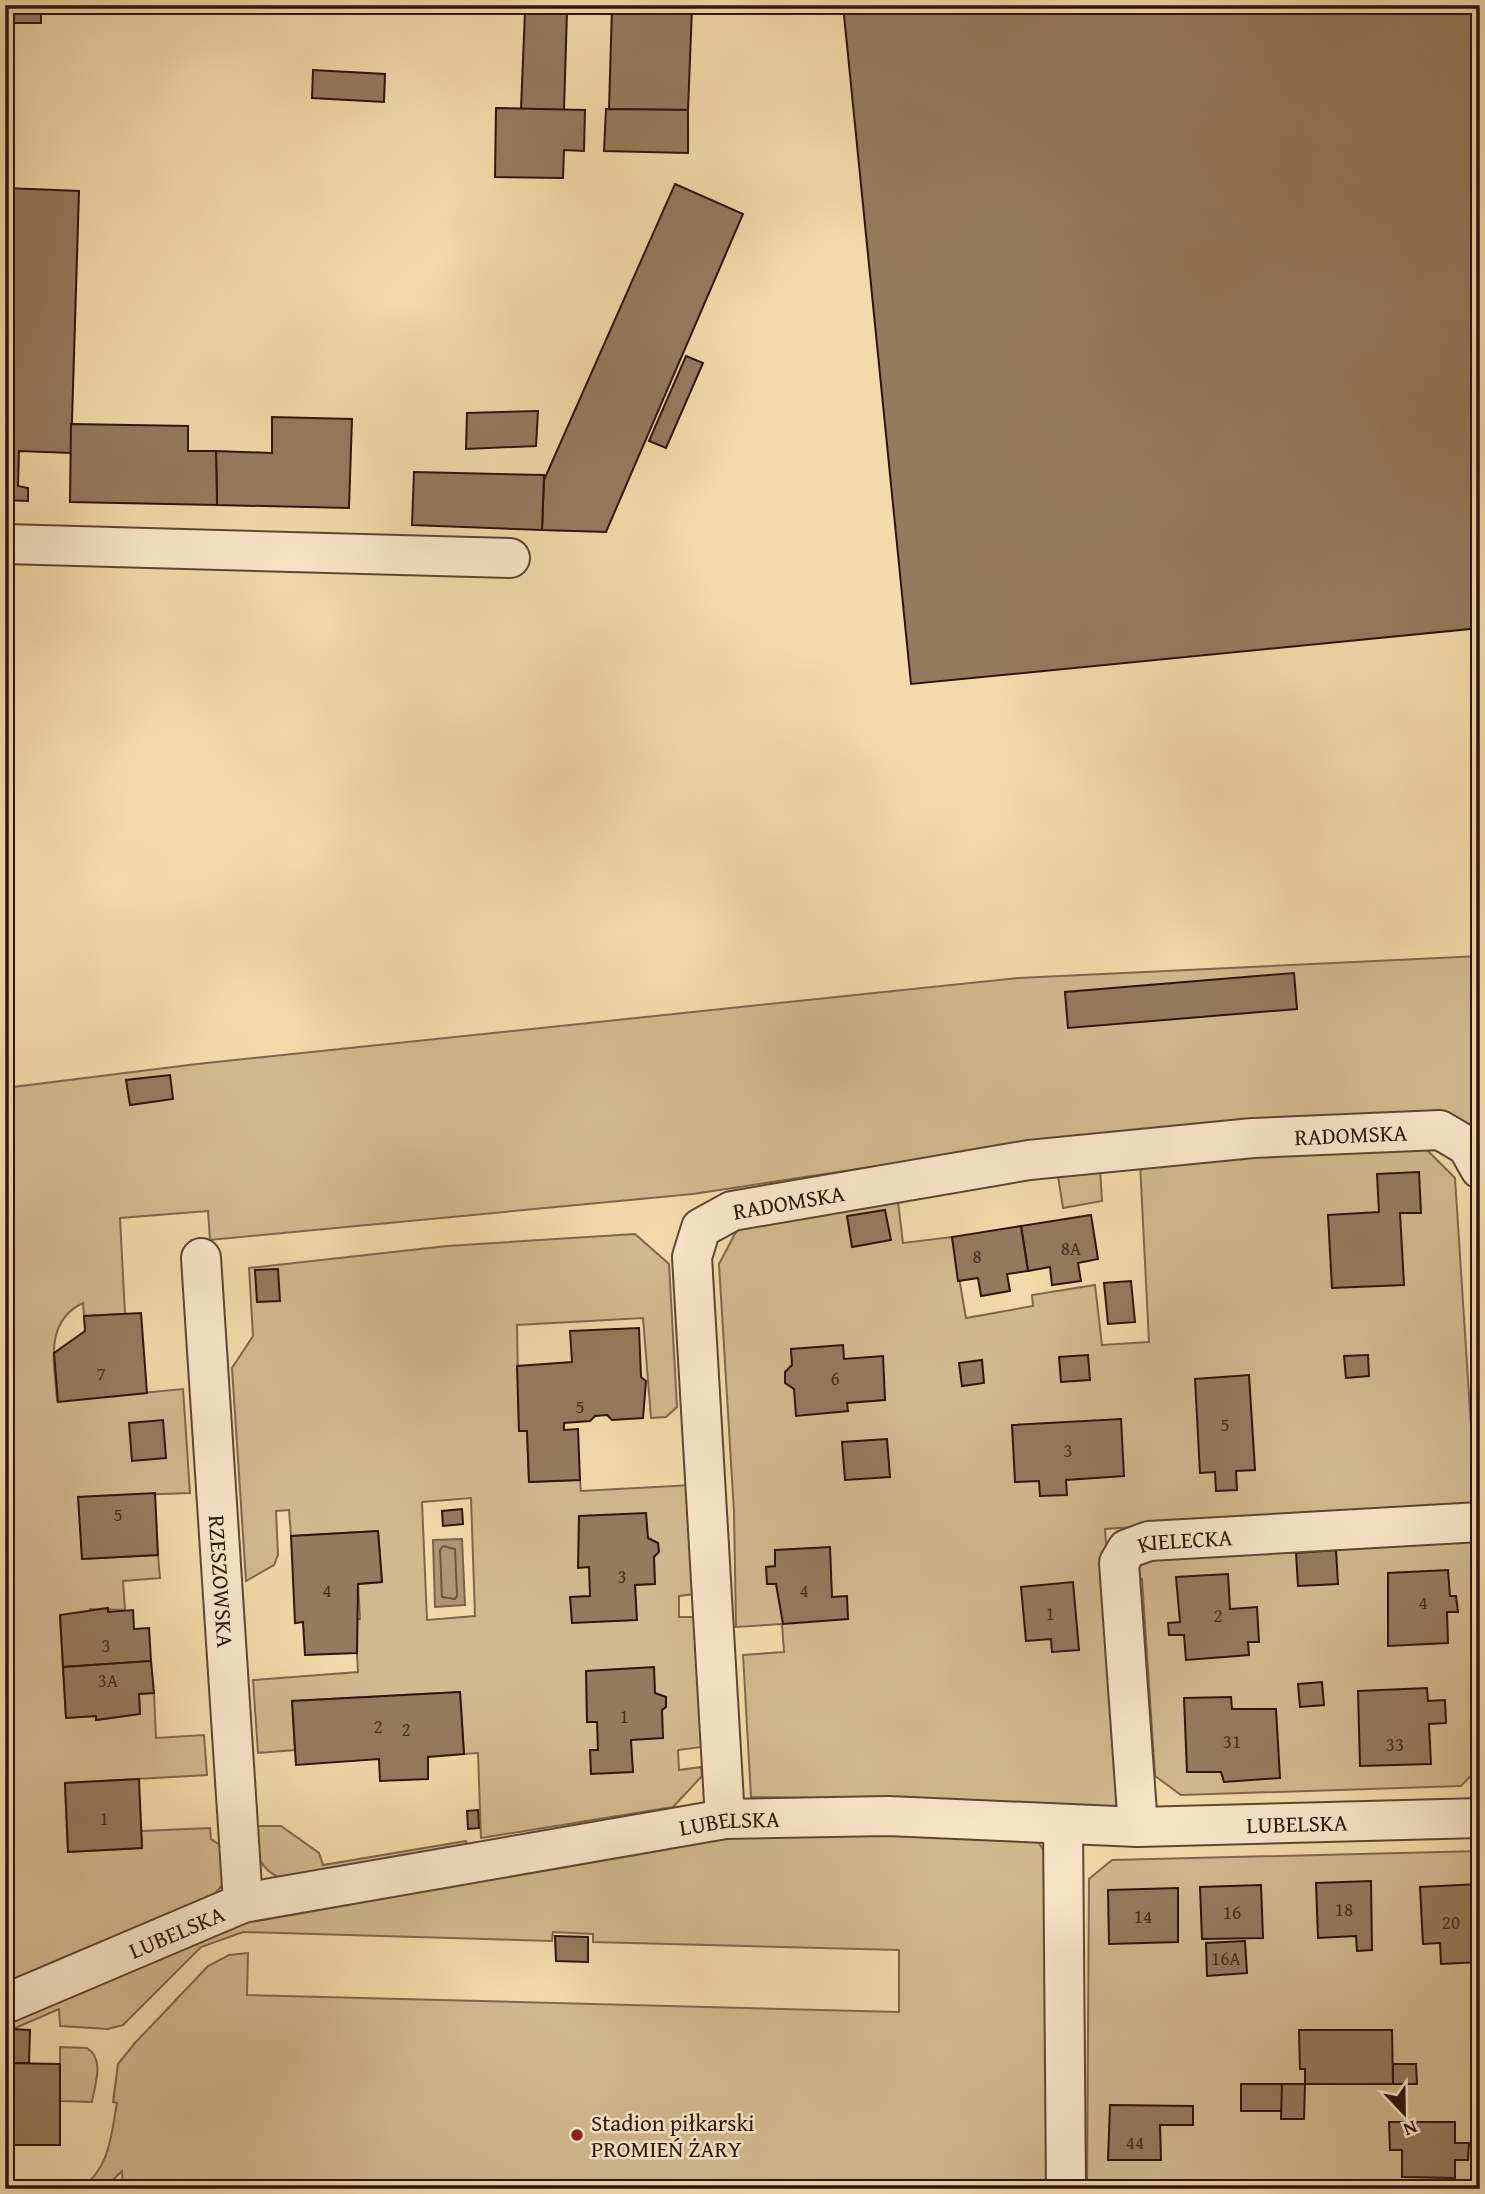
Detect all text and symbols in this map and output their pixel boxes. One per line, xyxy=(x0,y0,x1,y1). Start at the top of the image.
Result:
street label: RADOMSKA xyxy=(1294,1115,1408,1153)
street label: RADOMSKA xyxy=(730,1175,847,1227)
house number: 8A xyxy=(1061,1234,1082,1262)
house number: 8 xyxy=(972,1242,982,1270)
house number: 7 xyxy=(96,1359,106,1387)
house number: 6 xyxy=(830,1364,840,1392)
house number: 5 xyxy=(575,1392,585,1420)
house number: 5 xyxy=(1220,1410,1230,1438)
house number: 3 xyxy=(1063,1436,1073,1464)
house number: 5 xyxy=(113,1500,123,1528)
street label: RZESZOWSKA xyxy=(201,1514,243,1649)
street label: KIELECKA xyxy=(1132,1520,1233,1561)
house number: 3 xyxy=(617,1562,627,1590)
house number: 4 xyxy=(322,1576,332,1604)
house number: 4 xyxy=(799,1576,809,1604)
house number: 4 xyxy=(1418,1588,1428,1616)
house number: 1 xyxy=(1045,1599,1055,1627)
house number: 2 xyxy=(1213,1601,1223,1629)
house number: 3 xyxy=(101,1631,111,1659)
house number: 3A xyxy=(98,1666,119,1694)
house number: 1 xyxy=(619,1702,629,1730)
house number: 2 xyxy=(373,1712,383,1740)
house number: 2 xyxy=(401,1715,411,1743)
house number: 31 xyxy=(1223,1727,1241,1755)
house number: 33 xyxy=(1386,1730,1404,1758)
street label: LUBELSKA xyxy=(676,1801,780,1843)
house number: 1 xyxy=(99,1804,109,1832)
street label: LUBELSKA xyxy=(1246,1805,1348,1841)
house number: 18 xyxy=(1335,1895,1353,1923)
street label: LUBELSKA xyxy=(123,1896,229,1966)
house number: 16 xyxy=(1223,1898,1241,1926)
house number: 14 xyxy=(1134,1902,1152,1930)
house number: 20 xyxy=(1442,1908,1460,1936)
house number: 16A xyxy=(1211,1944,1241,1972)
north arrow xyxy=(1370,2078,1440,2148)
place label: Stadion piłkarski PROMIEŃ ŻARY xyxy=(591,2106,755,2165)
text: N xyxy=(1399,2113,1422,2144)
marker: Stadion piłkarski PROMIEŃ ŻARY xyxy=(569,2127,585,2143)
house number: 44 xyxy=(1126,2128,1144,2156)

